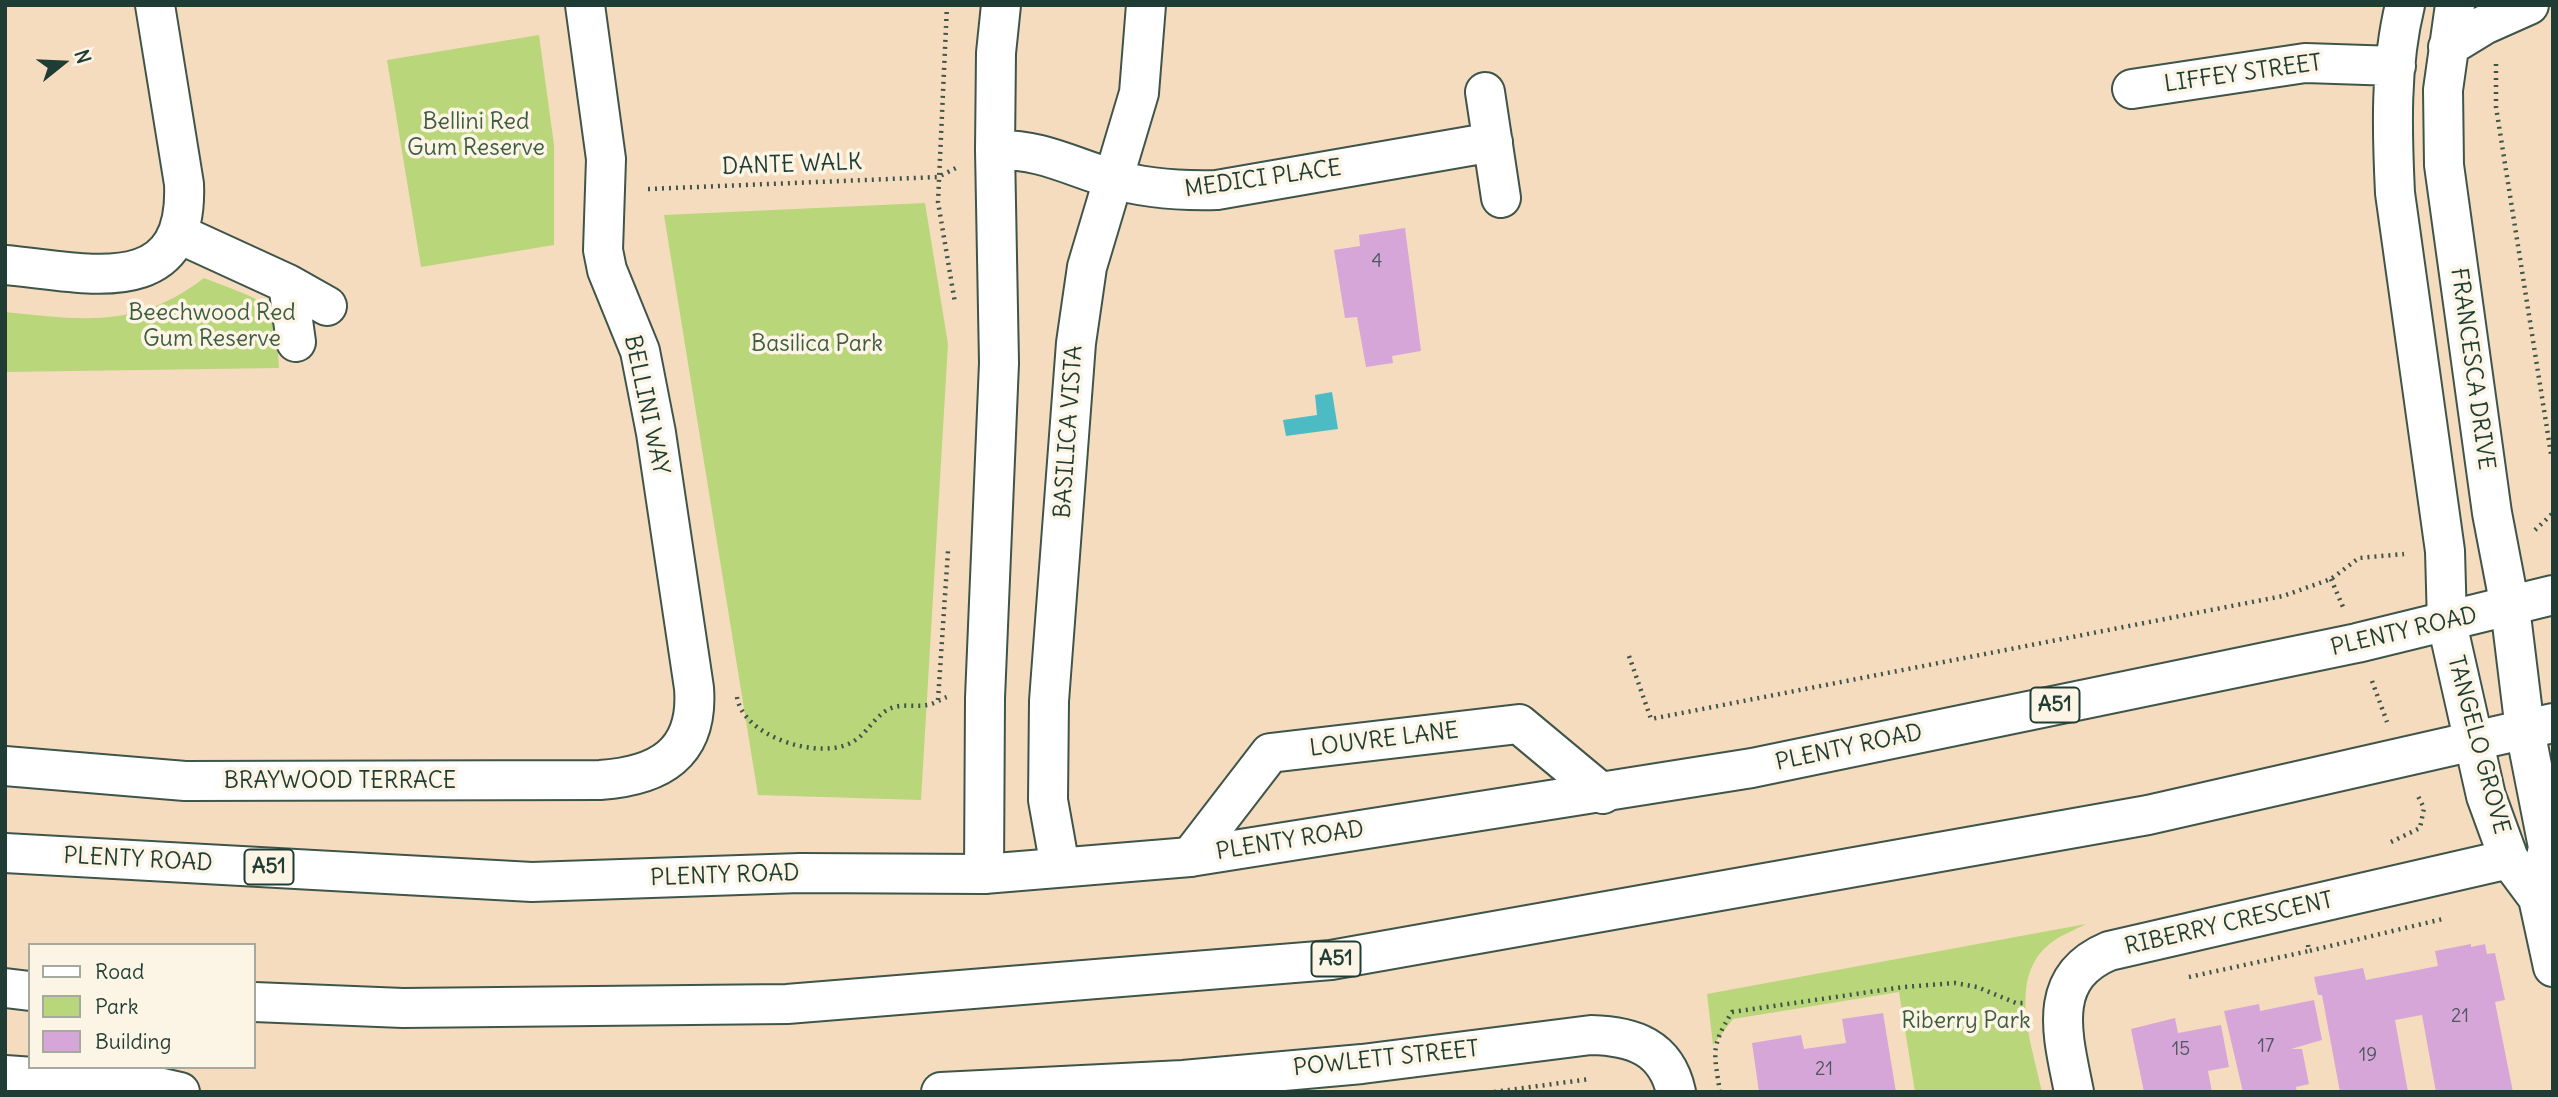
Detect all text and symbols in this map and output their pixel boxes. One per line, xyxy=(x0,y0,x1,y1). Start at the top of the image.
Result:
north arrow xyxy=(28,28,98,98)
text: N xyxy=(70,47,96,66)
street label: LIFFEY STREET xyxy=(2163,49,2323,99)
park label: Bellini Red Gum Reserve xyxy=(407,108,545,162)
street label: DANTE WALK xyxy=(722,149,862,181)
street label: MEDICI PLACE xyxy=(1183,154,1343,204)
house number: 4 xyxy=(1372,251,1382,273)
street label: FRANCESCA DRIVE xyxy=(2444,266,2500,472)
park label: Beechwood Red Gum Reserve xyxy=(128,299,296,353)
park label: Basilica Park xyxy=(751,330,883,358)
street label: BELLINI WAY xyxy=(618,333,674,477)
street label: BASILICA VISTA xyxy=(1049,345,1089,519)
street label: PLENTY ROAD xyxy=(2328,602,2480,662)
street label: TANGELO GROVE xyxy=(2441,653,2515,837)
road number: A51 xyxy=(2030,688,2080,722)
street label: LOUVRE LANE xyxy=(1308,717,1460,763)
street label: PLENTY ROAD xyxy=(1773,719,1925,777)
street label: BRAYWOOD TERRACE xyxy=(224,767,456,795)
street label: PLENTY ROAD xyxy=(1214,816,1366,866)
street label: PLENTY ROAD xyxy=(63,842,213,878)
road number: A51 xyxy=(244,850,294,884)
street label: PLENTY ROAD xyxy=(650,860,800,892)
street label: RIBERRY CRESCENT xyxy=(2122,887,2336,961)
road number: A51 xyxy=(1312,942,1360,976)
legend xyxy=(28,943,256,1069)
text: Road xyxy=(95,958,144,985)
text: Park xyxy=(95,993,138,1020)
house number: 21 xyxy=(2451,1006,2469,1028)
park label: Riberry Park xyxy=(1901,1007,2031,1035)
text: Building xyxy=(95,1028,171,1055)
street label: POWLETT STREET xyxy=(1292,1036,1480,1082)
house number: 17 xyxy=(2258,1036,2274,1058)
house number: 15 xyxy=(2172,1039,2190,1061)
house number: 19 xyxy=(2359,1045,2377,1067)
house number: 21 xyxy=(1815,1059,1833,1081)

